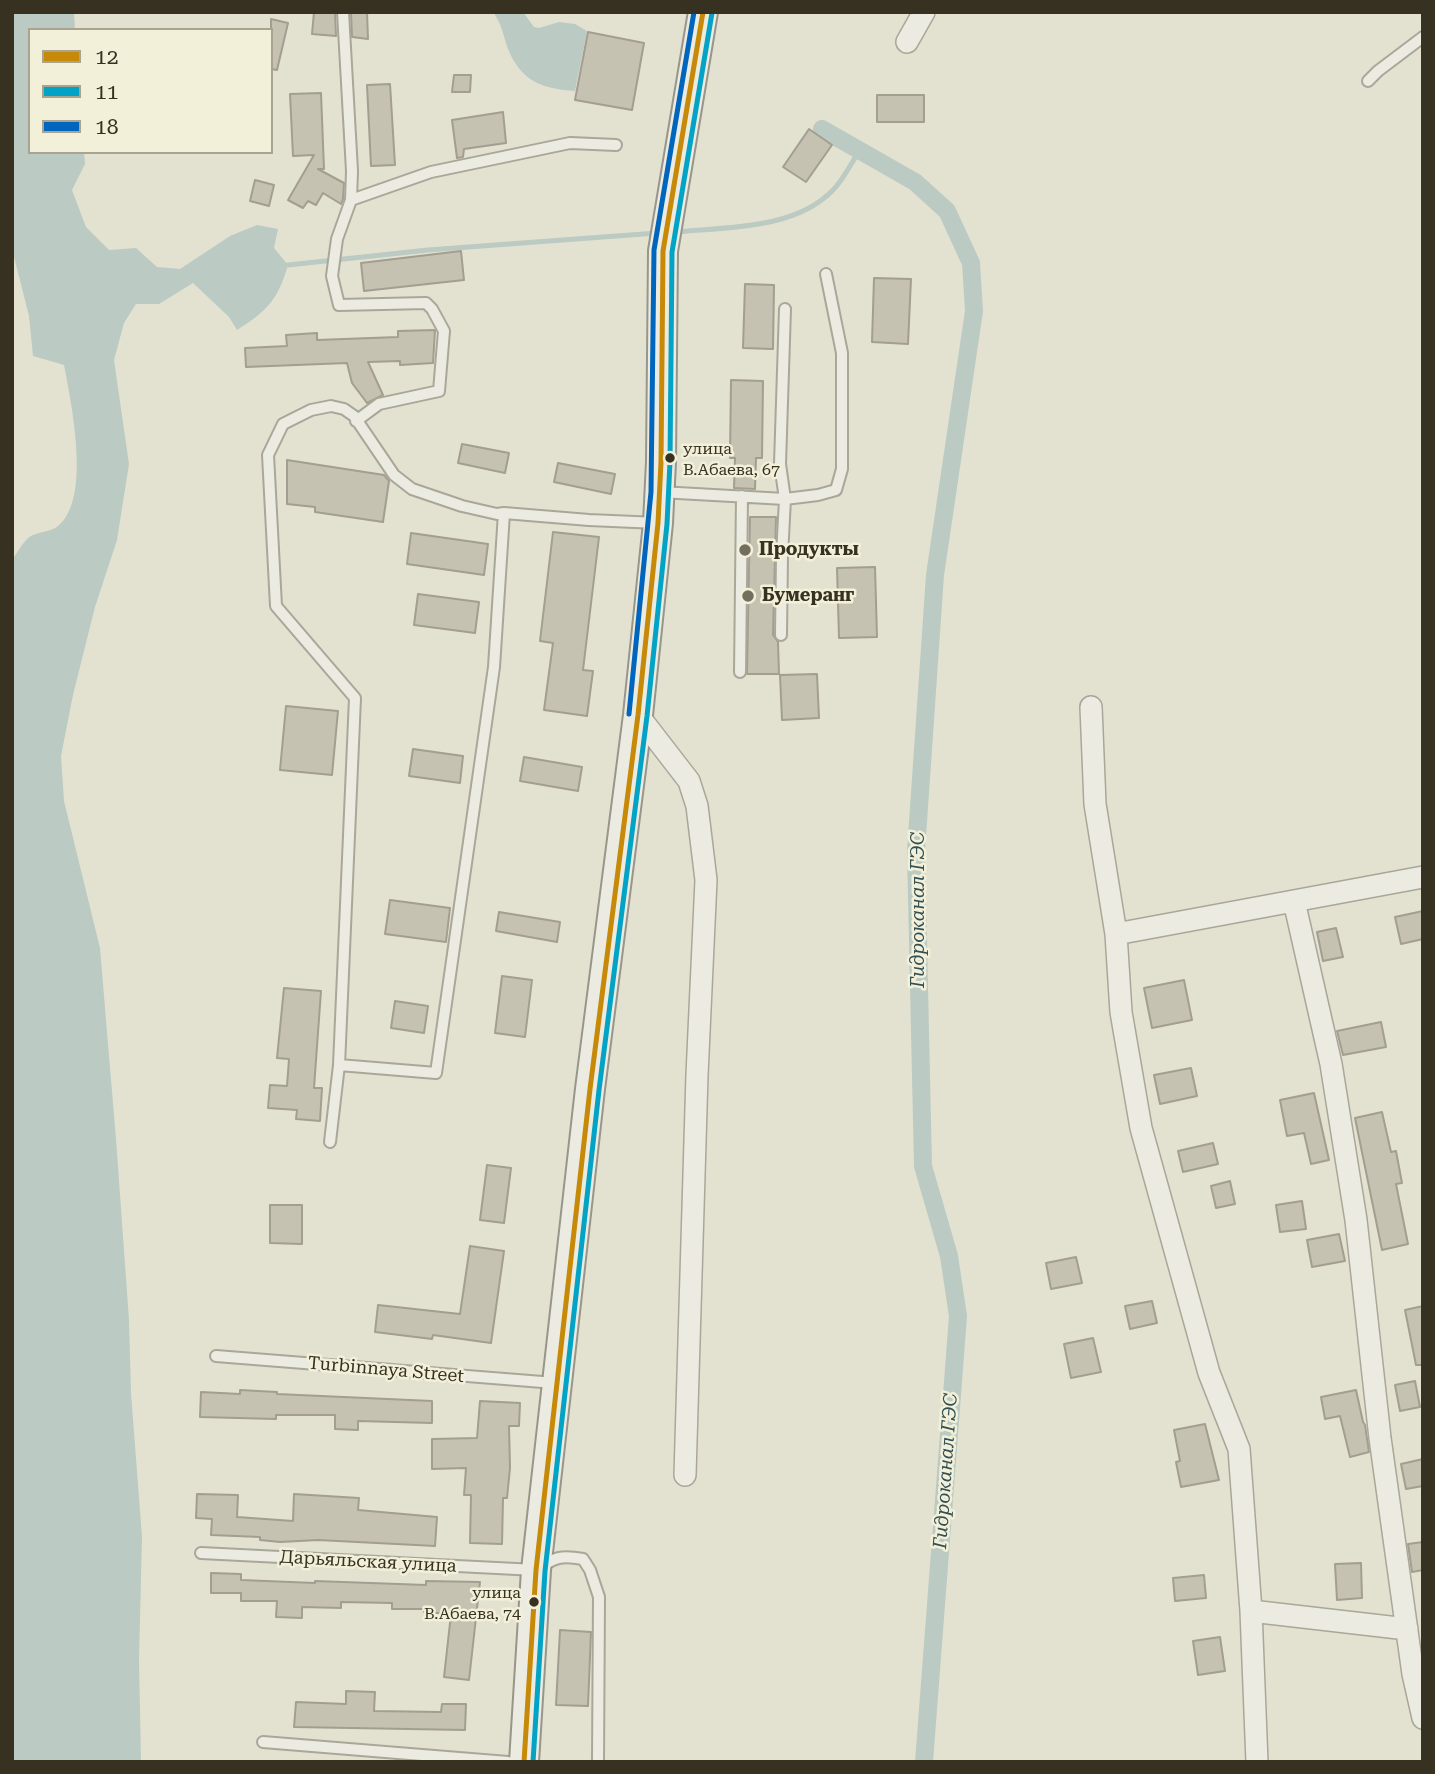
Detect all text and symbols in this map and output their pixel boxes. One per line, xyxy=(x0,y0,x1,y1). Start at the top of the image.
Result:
legend xyxy=(28,28,273,154)
text: 12 xyxy=(95,45,119,69)
text: 11 xyxy=(95,80,119,104)
text: 18 xyxy=(95,115,119,139)
place label: улица В.Абаева, 67 xyxy=(683,439,780,477)
marker: улица В.Абаева, 67 xyxy=(663,451,677,465)
place label: Продукты xyxy=(759,539,859,561)
marker: Продукты xyxy=(737,542,753,558)
place label: Бумеранг xyxy=(762,585,854,607)
marker: Бумеранг xyxy=(740,588,756,604)
water label: Гидроканал ГЭС xyxy=(907,832,929,988)
street label: Turbinnaya Street xyxy=(307,1352,465,1388)
water label: Гидроканал ГЭС xyxy=(929,1392,963,1550)
street label: Дарьяльская улица xyxy=(279,1547,457,1577)
place label: улица В.Абаева, 74 xyxy=(424,1583,521,1621)
marker: улица В.Абаева, 74 xyxy=(527,1595,541,1609)

